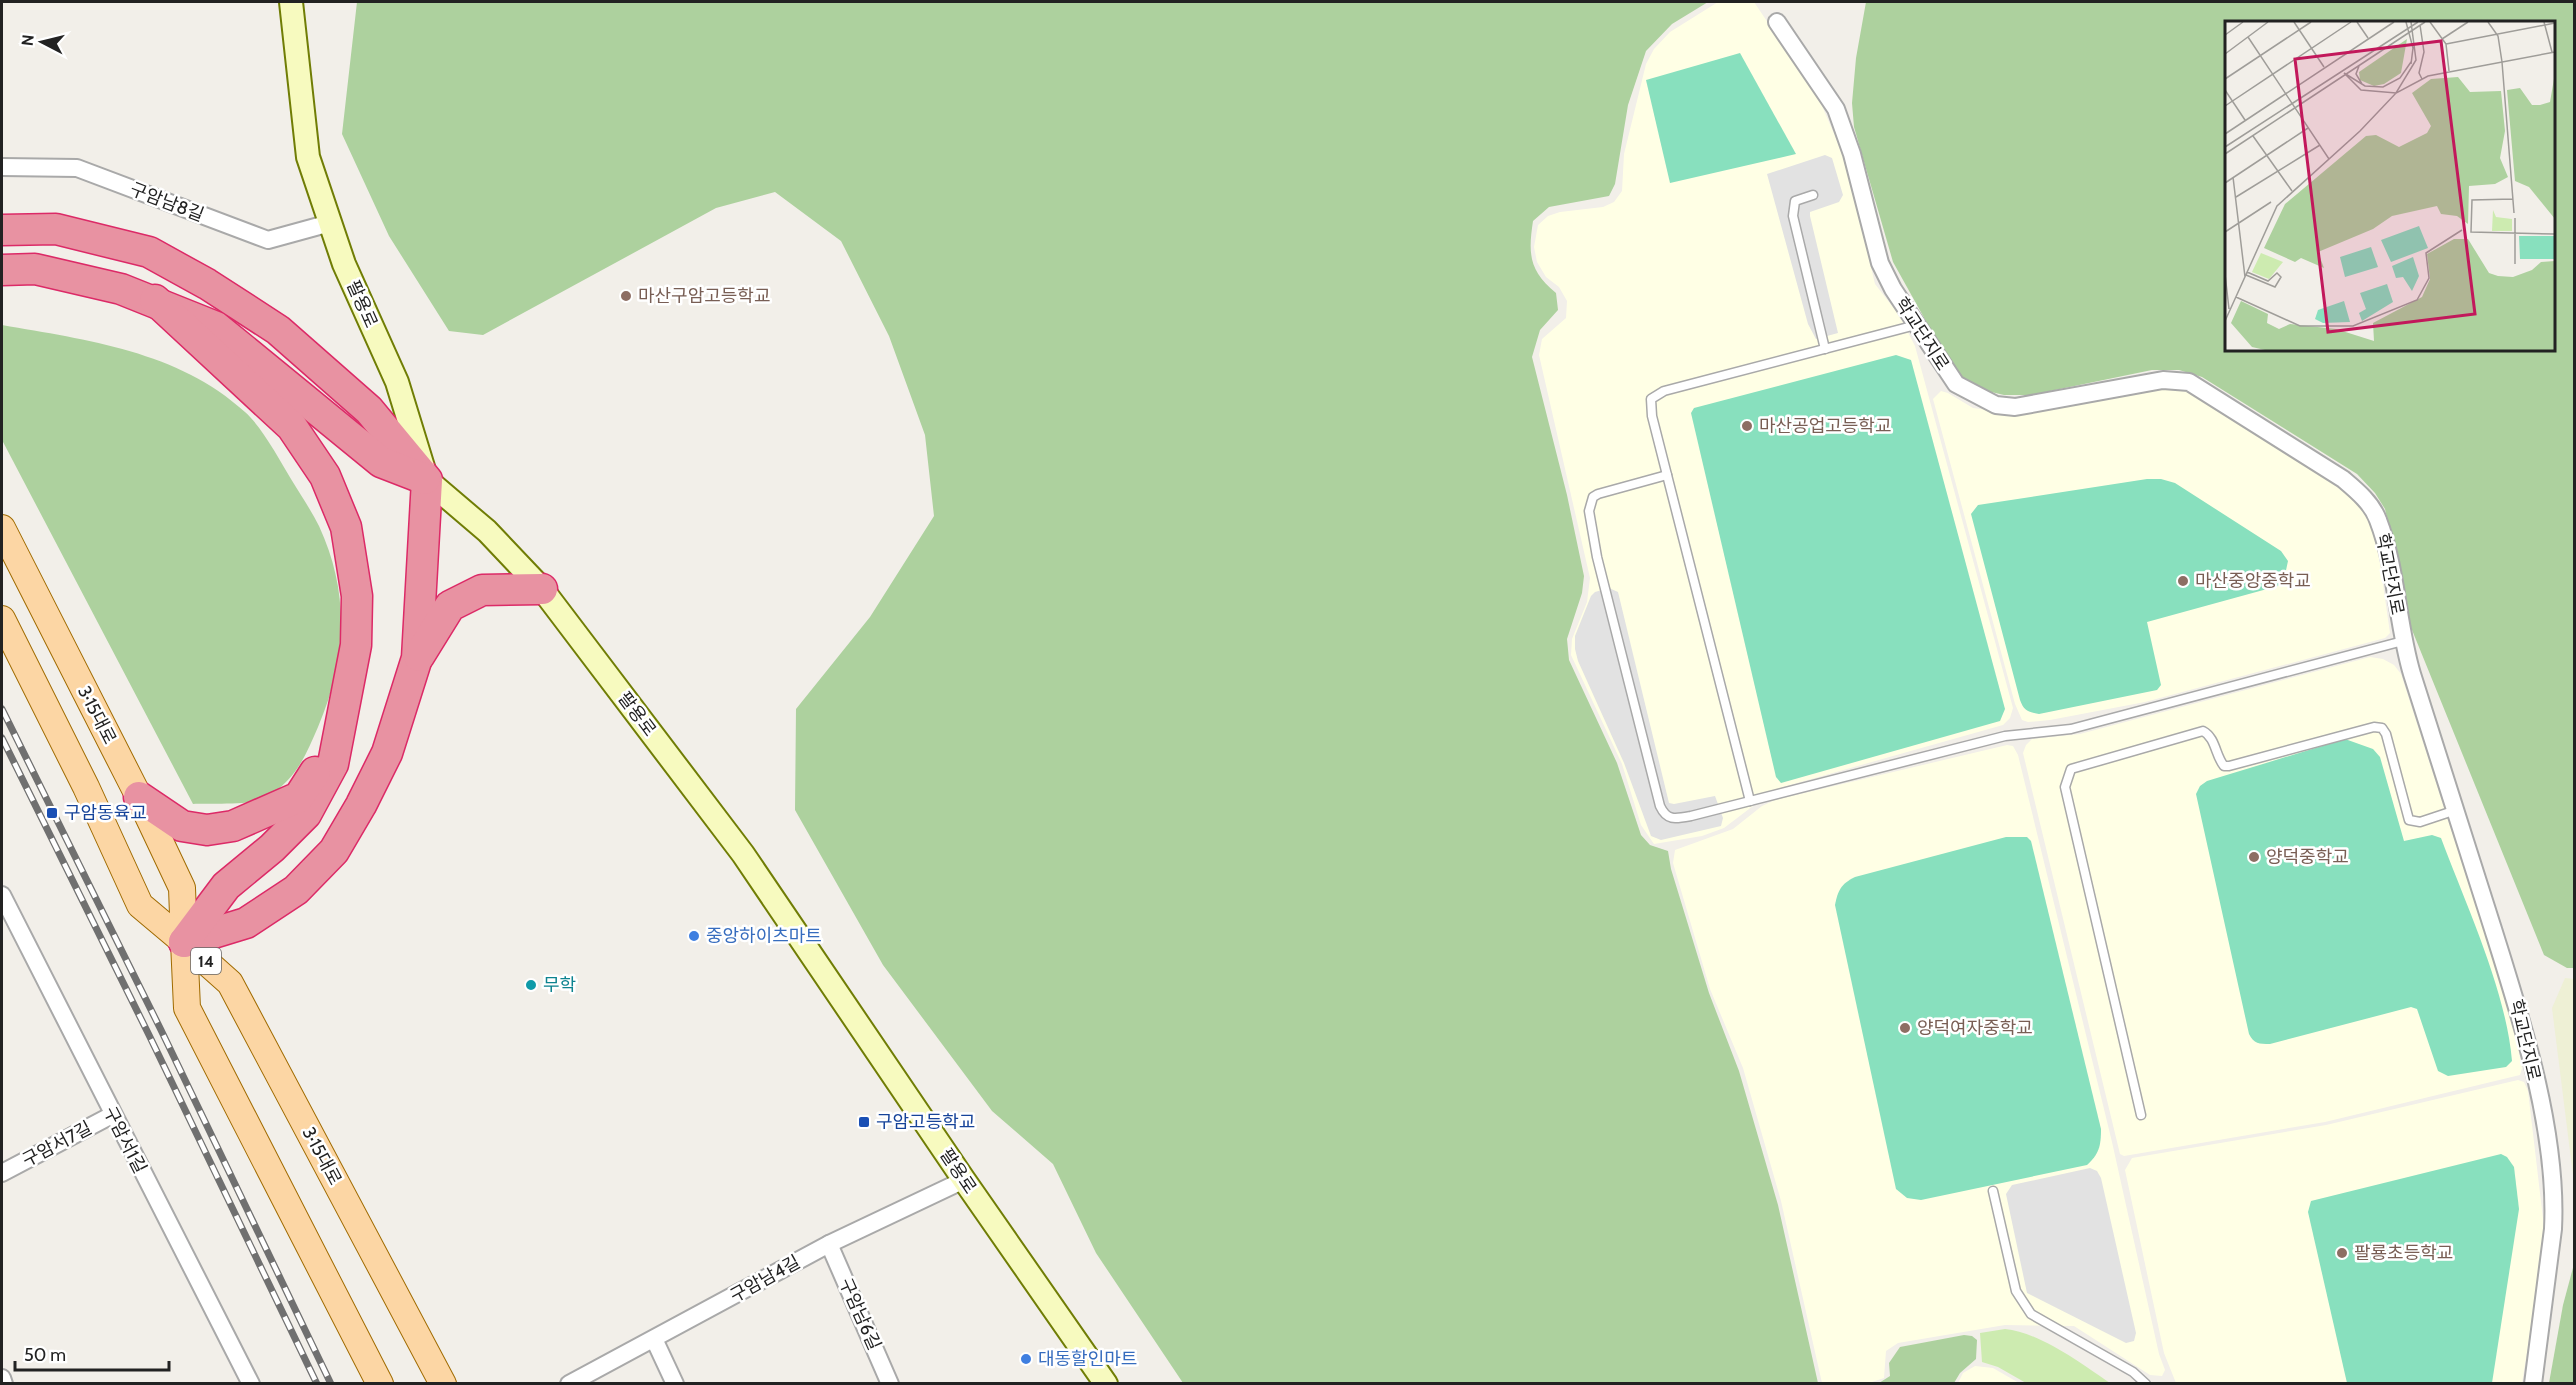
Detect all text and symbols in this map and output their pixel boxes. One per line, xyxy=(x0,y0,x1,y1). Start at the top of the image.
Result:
north arrow xyxy=(12,12,72,72)
inset map xyxy=(2225,21,2555,351)
text: N xyxy=(17,33,38,47)
street label: 구암남8길 xyxy=(127,178,207,226)
street label: 팔용로 xyxy=(342,277,382,331)
place label: 마산구암고등학교 xyxy=(638,285,770,307)
marker: 마산구암고등학교 xyxy=(619,289,633,303)
street label: 학교단지로 xyxy=(1890,293,1954,375)
place label: 마산공업고등학교 xyxy=(1759,415,1891,437)
marker: 마산공업고등학교 xyxy=(1740,419,1754,433)
street label: 학교단지로 xyxy=(2371,531,2409,617)
place label: 마산중앙중학교 xyxy=(2195,570,2311,592)
marker: 마산중앙중학교 xyxy=(2176,574,2190,588)
street label: 3·15대로 xyxy=(73,682,121,748)
street label: 팔용로 xyxy=(613,688,661,740)
place label: 구암동육교 xyxy=(64,802,147,824)
marker: 구암동육교 xyxy=(45,806,59,820)
place label: 양덕중학교 xyxy=(2266,846,2349,868)
marker: 양덕중학교 xyxy=(2247,850,2261,864)
place label: 중앙하이츠마트 xyxy=(706,925,822,947)
marker: 중앙하이츠마트 xyxy=(687,929,701,943)
road number: 14 xyxy=(191,948,221,974)
place label: 무학 xyxy=(543,974,576,996)
marker: 무학 xyxy=(524,978,538,992)
street label: 학교단지로 xyxy=(2505,997,2545,1083)
place label: 양덕여자중학교 xyxy=(1917,1017,2033,1039)
marker: 양덕여자중학교 xyxy=(1898,1021,1912,1035)
street label: 구암서1길 xyxy=(99,1103,151,1177)
place label: 구암고등학교 xyxy=(876,1111,975,1133)
marker: 구암고등학교 xyxy=(857,1115,871,1129)
street label: 구암서7길 xyxy=(19,1117,95,1171)
street label: 3·15대로 xyxy=(298,1123,346,1189)
street label: 팔용로 xyxy=(935,1144,981,1198)
place label: 팔룡초등학교 xyxy=(2354,1242,2453,1264)
marker: 팔룡초등학교 xyxy=(2335,1246,2349,1260)
street label: 구암남4길 xyxy=(726,1251,804,1307)
street label: 구암남6길 xyxy=(834,1275,886,1353)
scale bar xyxy=(15,1334,170,1372)
text: 50 m xyxy=(24,1344,66,1366)
place label: 대동할인마트 xyxy=(1038,1348,1137,1370)
marker: 대동할인마트 xyxy=(1019,1352,1033,1366)

